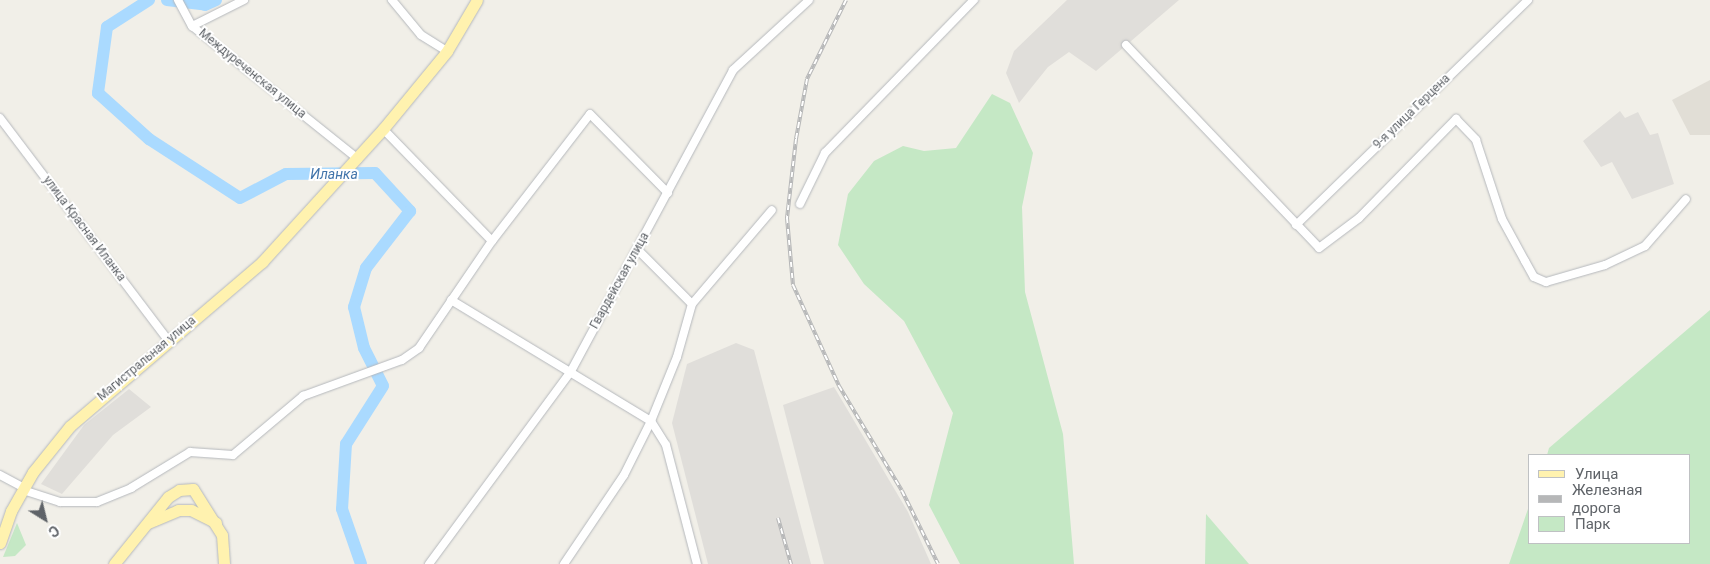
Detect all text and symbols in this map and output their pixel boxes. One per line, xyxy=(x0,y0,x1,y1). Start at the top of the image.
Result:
street label: Междуреченская улица xyxy=(196,26,308,122)
street label: 9-я улица Герцена xyxy=(1371,72,1453,152)
water label: Иланка xyxy=(310,166,358,182)
street label: улица Красная Иланка xyxy=(40,174,128,284)
street label: Гвардейская улица xyxy=(588,230,652,332)
street label: Магистральная улица xyxy=(95,314,199,404)
legend xyxy=(1528,454,1690,544)
text: Улица xyxy=(1575,465,1618,483)
text: Железная дорога xyxy=(1572,481,1643,517)
north arrow xyxy=(20,494,70,544)
text: Парк xyxy=(1575,515,1610,533)
text: С xyxy=(45,522,62,540)

